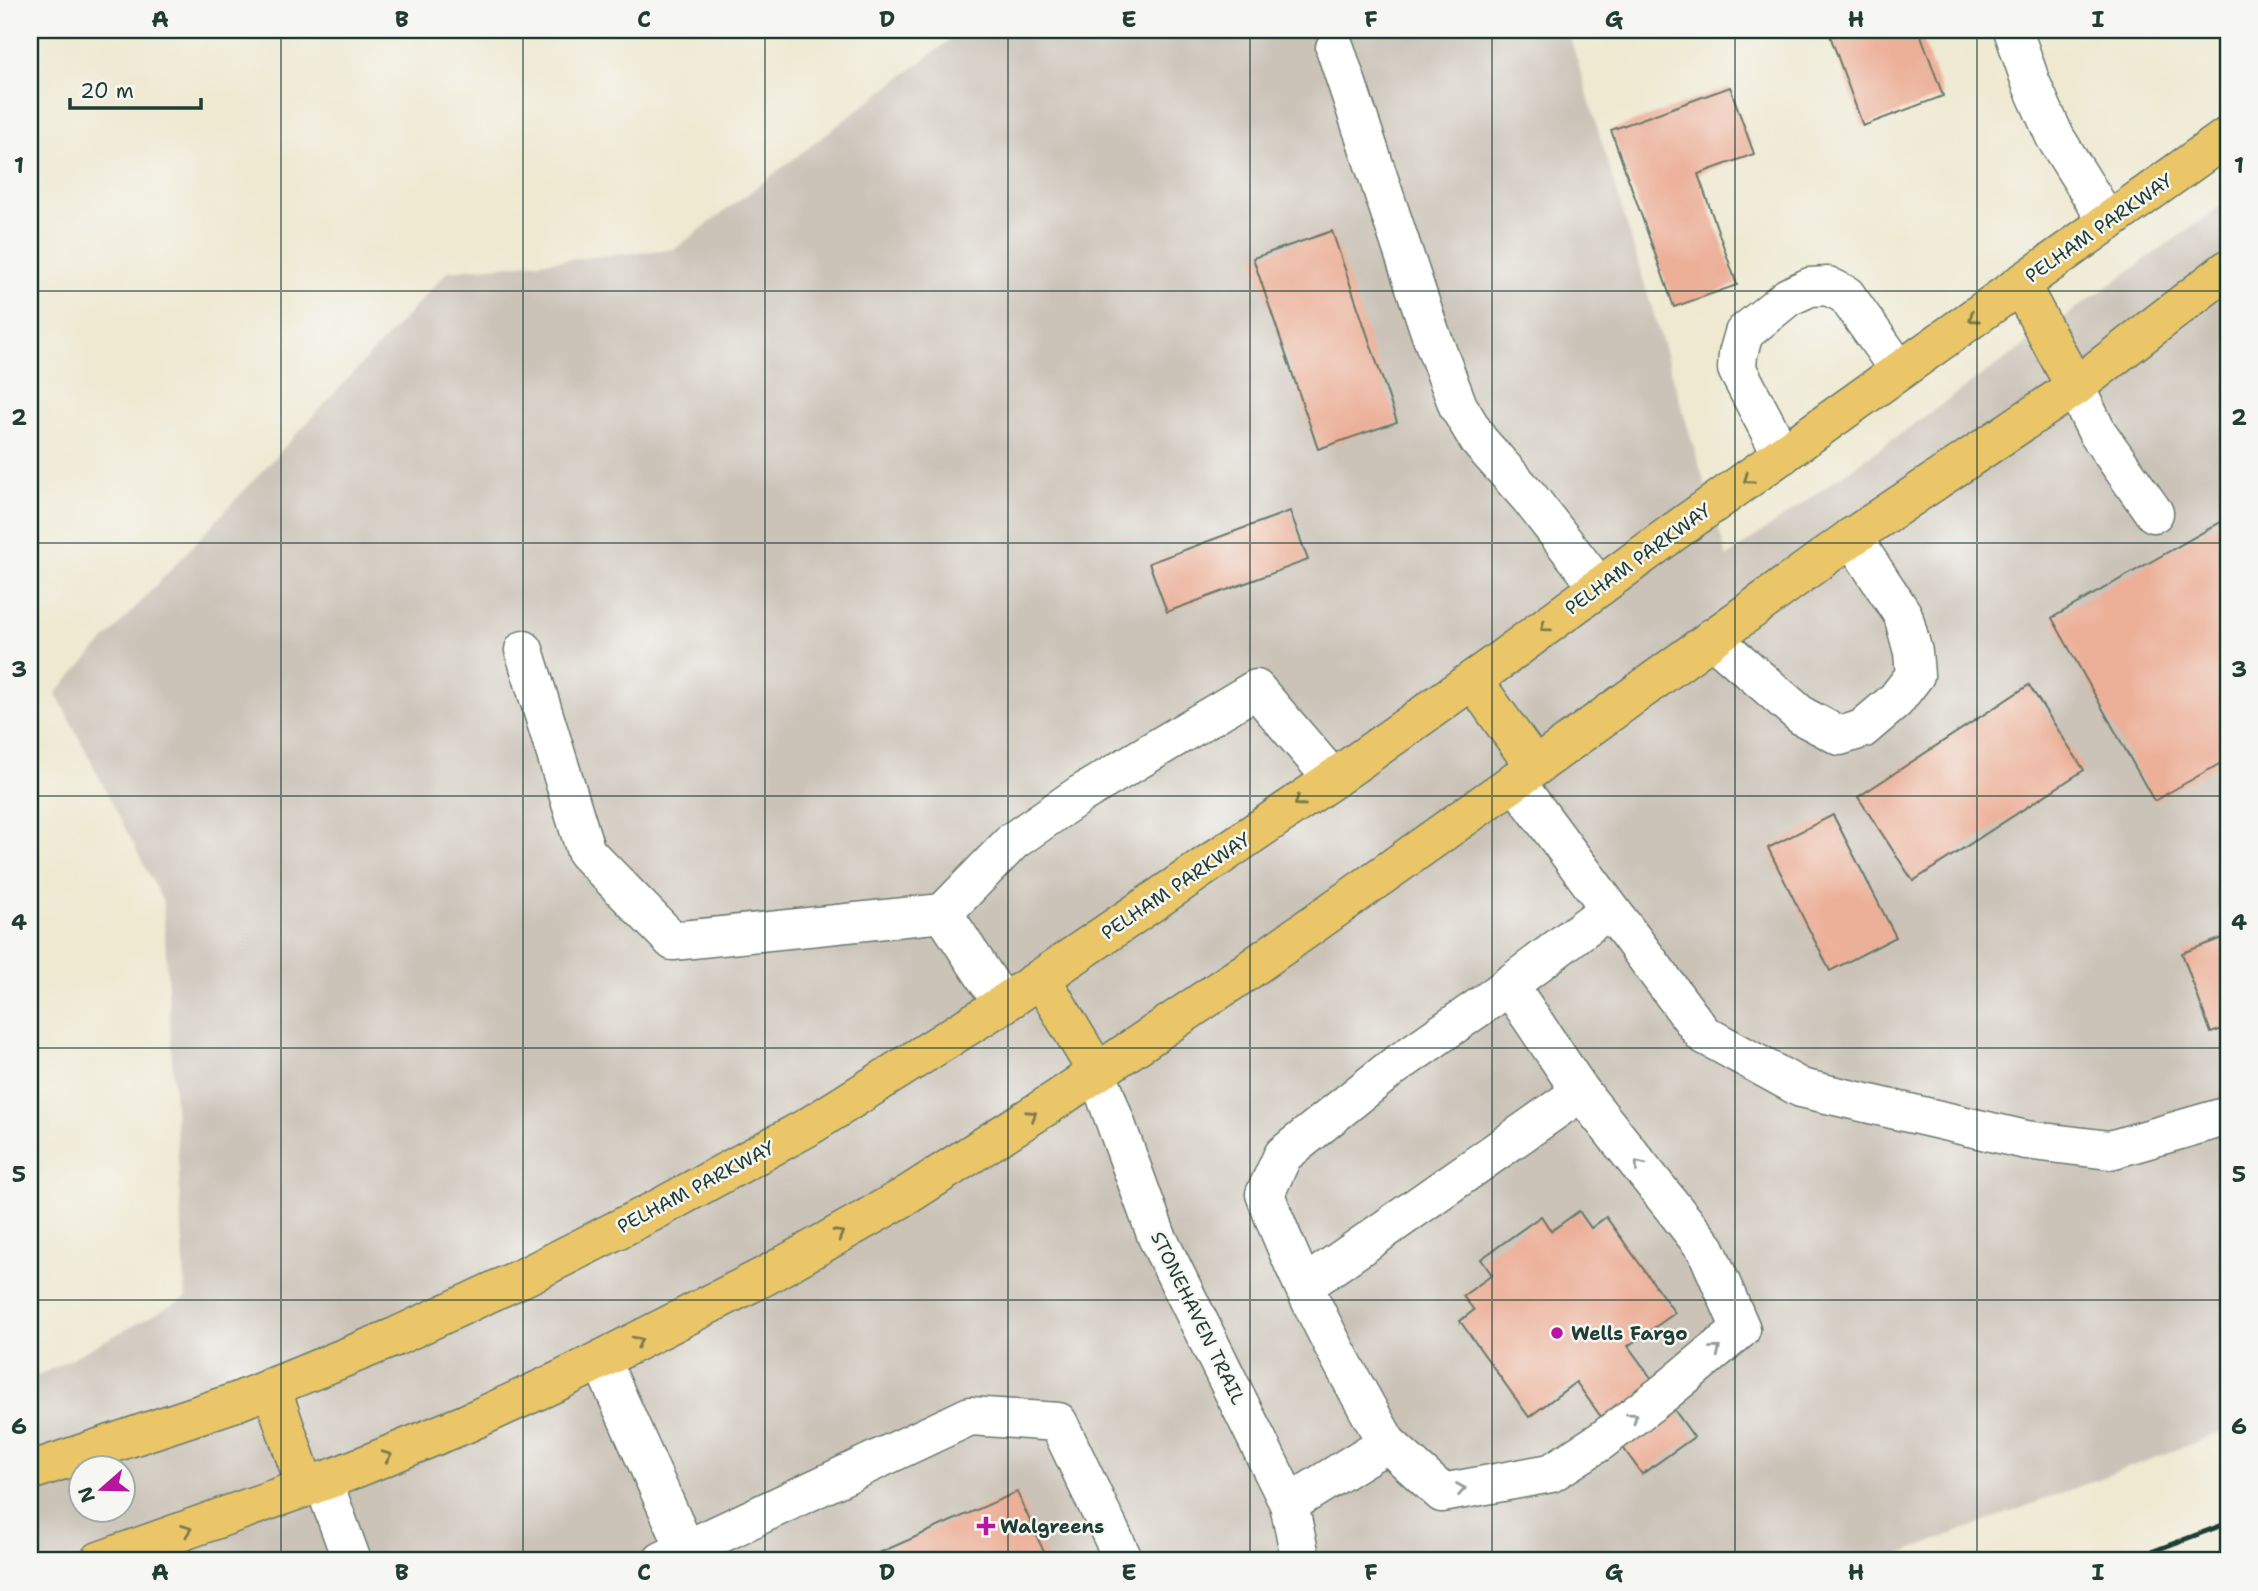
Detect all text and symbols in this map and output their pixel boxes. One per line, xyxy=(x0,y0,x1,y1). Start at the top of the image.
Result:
text: A xyxy=(151,4,169,34)
text: B xyxy=(395,4,409,34)
text: C xyxy=(637,4,651,34)
text: D xyxy=(879,4,895,34)
text: E xyxy=(1121,4,1137,34)
text: F xyxy=(1364,4,1378,34)
text: G xyxy=(1605,4,1624,34)
text: H xyxy=(1848,4,1864,34)
text: I xyxy=(2092,4,2105,34)
scale bar xyxy=(70,66,201,110)
text: 20 m xyxy=(80,77,134,105)
text: 1 xyxy=(14,150,24,180)
text: 1 xyxy=(2234,150,2244,180)
street label: PELHAM PARKWAY xyxy=(2020,167,2178,288)
one-way arrow xyxy=(1968,310,1981,322)
text: 2 xyxy=(11,402,27,432)
text: 2 xyxy=(2231,402,2247,432)
one-way arrow xyxy=(1743,471,1756,483)
street label: PELHAM PARKWAY xyxy=(1560,497,1717,621)
one-way arrow xyxy=(1540,619,1553,632)
text: 3 xyxy=(11,654,27,684)
text: 3 xyxy=(2231,654,2247,684)
one-way arrow xyxy=(1294,794,1307,806)
street label: PELHAM PARKWAY xyxy=(1096,826,1256,945)
text: 4 xyxy=(11,907,27,937)
text: 4 xyxy=(2231,907,2247,937)
one-way arrow xyxy=(1025,1110,1038,1123)
street label: PELHAM PARKWAY xyxy=(613,1135,780,1239)
text: 5 xyxy=(12,1159,26,1189)
text: 5 xyxy=(2232,1159,2246,1189)
one-way arrow xyxy=(1635,1160,1648,1172)
street label: STONEHAVEN TRAIL xyxy=(1145,1227,1251,1409)
one-way arrow xyxy=(831,1229,844,1242)
place label: Wells Fargo xyxy=(1571,1321,1688,1346)
marker: Wells Fargo xyxy=(1549,1325,1565,1341)
one-way arrow xyxy=(631,1335,643,1349)
one-way arrow xyxy=(1709,1345,1721,1358)
text: 6 xyxy=(11,1411,27,1441)
text: 6 xyxy=(2231,1411,2247,1441)
one-way arrow xyxy=(1625,1413,1637,1426)
one-way arrow xyxy=(379,1450,392,1464)
north arrow xyxy=(66,1454,136,1524)
one-way arrow xyxy=(1455,1482,1467,1497)
text: N xyxy=(72,1483,101,1506)
place label: Walgreens xyxy=(1000,1514,1104,1539)
marker: Walgreens xyxy=(978,1518,994,1534)
one-way arrow xyxy=(180,1524,192,1538)
text: A xyxy=(151,1557,169,1587)
text: B xyxy=(395,1557,409,1587)
text: C xyxy=(637,1557,651,1587)
text: D xyxy=(879,1557,895,1587)
text: E xyxy=(1121,1557,1137,1587)
text: F xyxy=(1364,1557,1378,1587)
text: G xyxy=(1605,1557,1624,1587)
text: H xyxy=(1848,1557,1864,1587)
text: I xyxy=(2092,1557,2105,1587)

